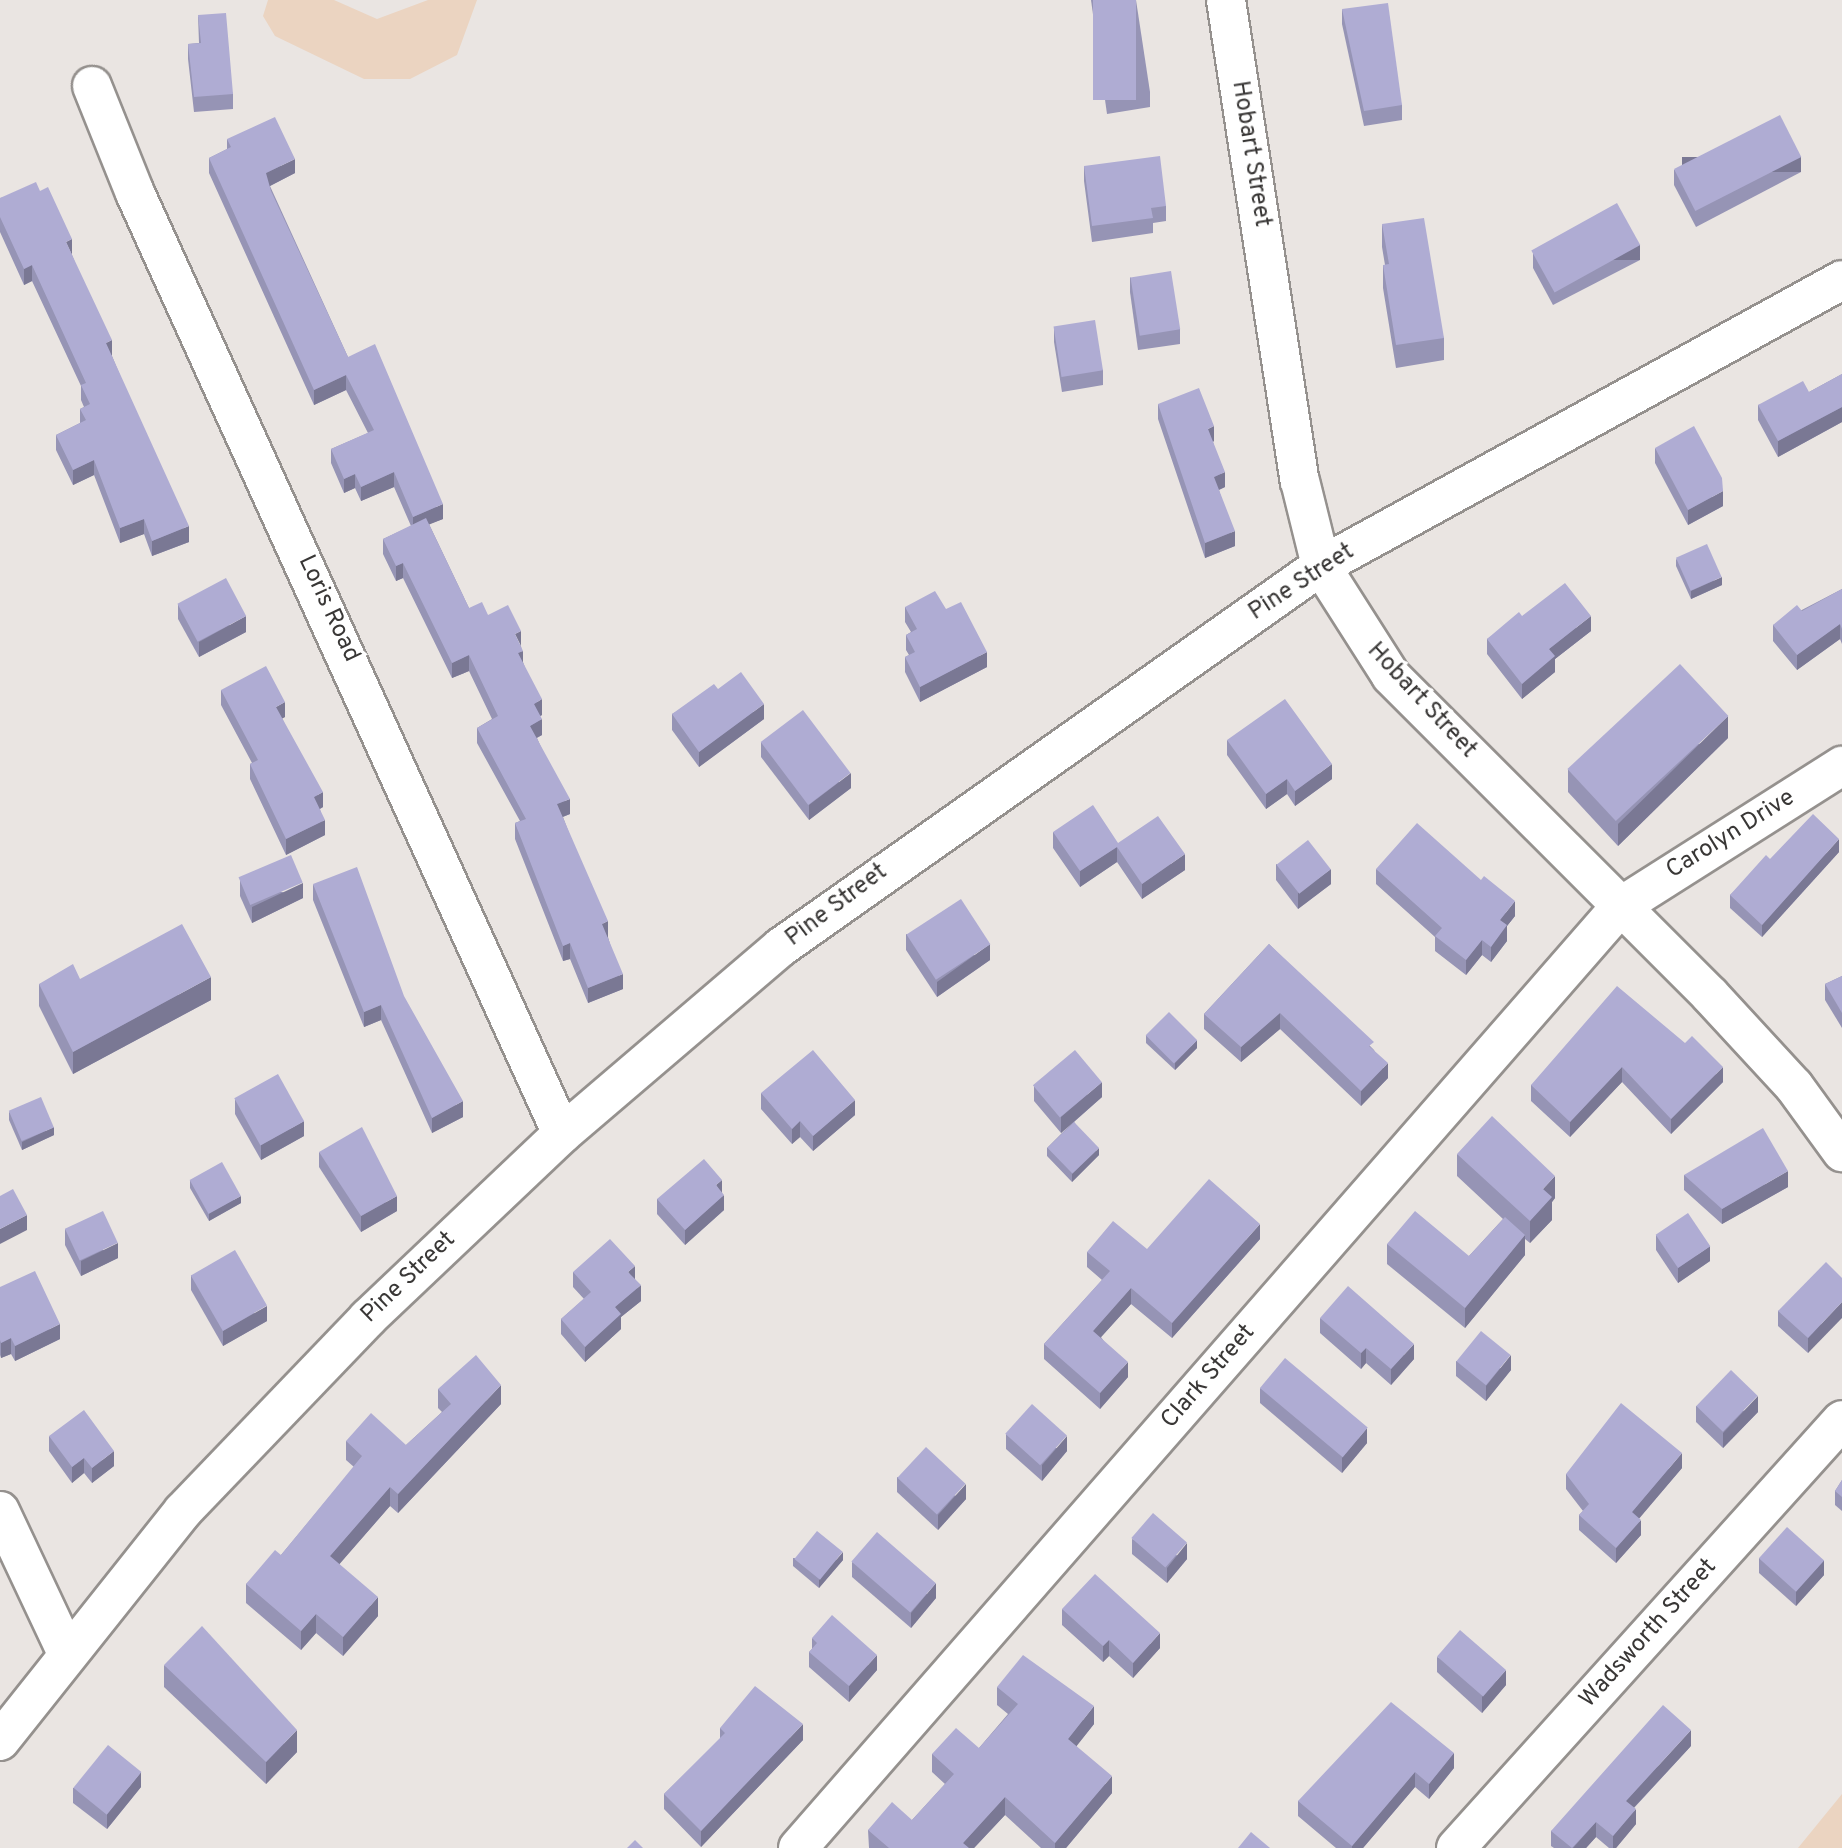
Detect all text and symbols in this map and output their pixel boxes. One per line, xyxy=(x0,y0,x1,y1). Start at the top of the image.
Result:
street label: Hobart Street xyxy=(1224,79,1276,229)
street label: Pine Street xyxy=(1244,538,1360,628)
street label: Loris Road xyxy=(291,551,365,667)
street label: Hobart Street xyxy=(1360,637,1482,765)
street label: Carolyn Drive xyxy=(1662,784,1800,886)
street label: Pine Street xyxy=(781,858,893,954)
street label: Pine Street xyxy=(356,1226,462,1330)
street label: Clark Street xyxy=(1156,1319,1262,1435)
street label: Wadsworth Street xyxy=(1574,1553,1724,1715)

